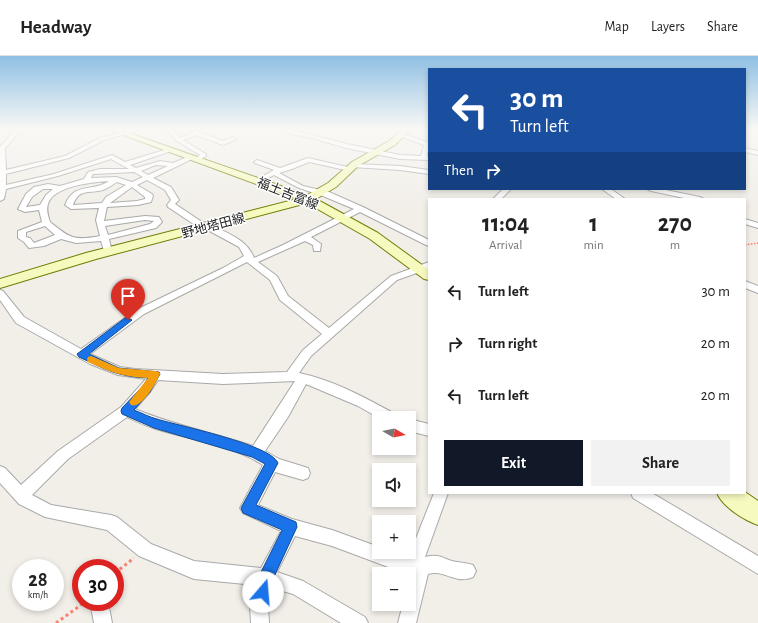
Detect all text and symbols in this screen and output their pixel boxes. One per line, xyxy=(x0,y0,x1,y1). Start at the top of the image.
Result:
text: Headway xyxy=(20,18,91,37)
text: Map xyxy=(604,20,629,34)
text: Layers xyxy=(651,20,685,34)
text: Share xyxy=(707,20,738,34)
icon: left xyxy=(444,84,496,136)
text: 30 m xyxy=(510,85,563,113)
text: Turn left xyxy=(510,118,569,136)
icon: right xyxy=(482,160,504,182)
text: Then xyxy=(444,163,474,178)
street label: 福土吉富線 xyxy=(255,174,321,213)
street label: 野地塔田線 xyxy=(180,210,246,241)
text: 11:04 xyxy=(482,212,529,236)
text: 1 xyxy=(589,212,598,236)
text: 270 xyxy=(658,212,692,236)
text: Arrival xyxy=(489,239,522,252)
text: min xyxy=(583,239,604,252)
text: m xyxy=(670,239,680,252)
pin xyxy=(111,279,145,320)
icon: left xyxy=(444,281,466,303)
text: Turn left xyxy=(478,284,529,299)
text: 30 m xyxy=(701,284,730,299)
icon: arrive xyxy=(117,285,139,307)
icon: right xyxy=(444,333,466,355)
text: Turn right xyxy=(478,336,537,351)
text: 20 m xyxy=(701,336,730,351)
icon: left xyxy=(444,385,466,407)
text: Turn left xyxy=(478,388,529,403)
text: 20 m xyxy=(701,388,730,403)
north arrow xyxy=(372,411,416,455)
map controls xyxy=(372,411,416,611)
button: Exit xyxy=(444,440,583,486)
button: Share xyxy=(591,440,730,486)
button: sound xyxy=(372,463,416,507)
button: + xyxy=(372,515,416,559)
speed limit sign: 30 xyxy=(72,559,124,611)
button: − xyxy=(372,567,416,611)
text: 28 xyxy=(28,570,48,590)
position arrow xyxy=(242,571,284,613)
text: km/h xyxy=(28,590,48,600)

